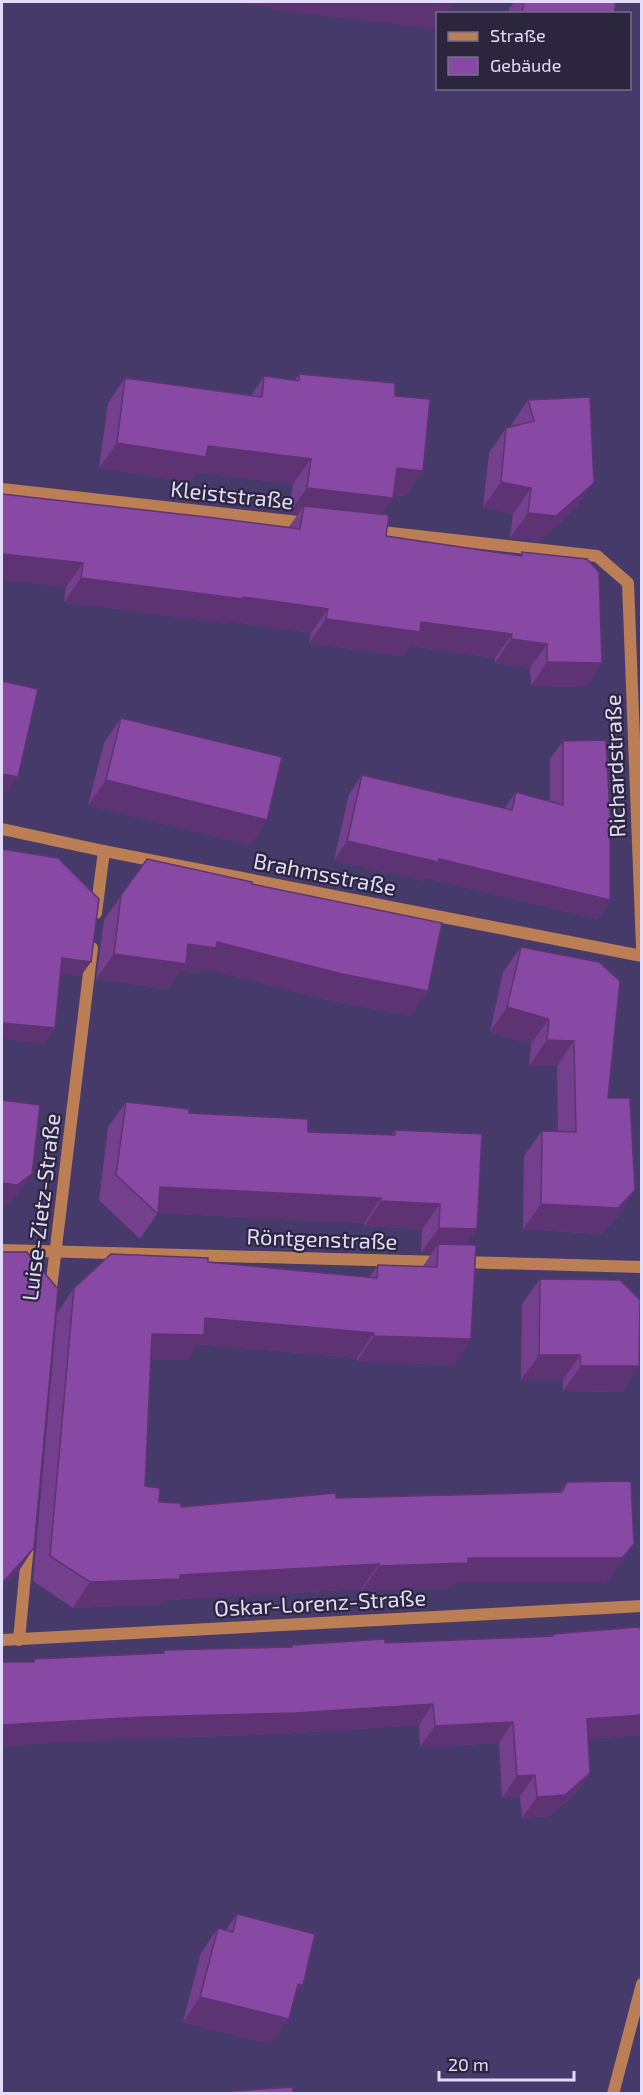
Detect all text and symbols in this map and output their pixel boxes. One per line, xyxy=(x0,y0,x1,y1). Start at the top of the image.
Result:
legend xyxy=(436,12,631,90)
text: Straße xyxy=(490,24,546,46)
text: Gebäude xyxy=(490,54,561,76)
street label: Kleiststraße xyxy=(169,475,295,513)
street label: Richardstraße xyxy=(599,694,629,838)
street label: Brahmsstraße xyxy=(251,846,399,900)
street label: Luise-Zietz-Straße xyxy=(16,1112,64,1302)
street label: Röntgenstraße xyxy=(246,1222,398,1254)
street label: Oskar-Lorenz-Straße xyxy=(213,1583,427,1621)
scale bar xyxy=(439,2044,574,2082)
text: 20 m xyxy=(448,2053,489,2075)

